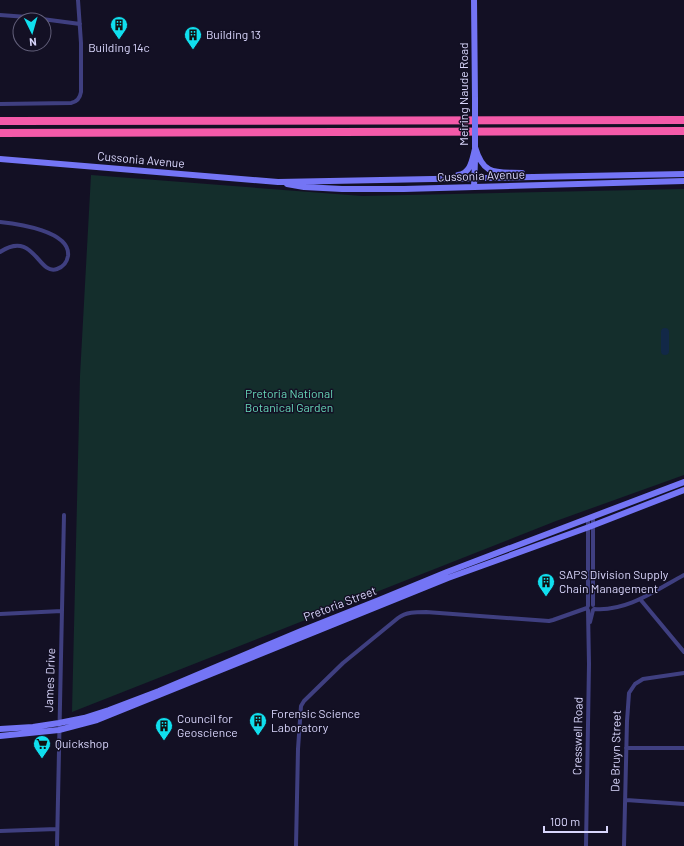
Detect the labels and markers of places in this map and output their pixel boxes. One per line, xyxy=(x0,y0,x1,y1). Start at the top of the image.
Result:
building icon: Building 14c xyxy=(109,15,129,40)
building icon: Building 13 xyxy=(183,25,203,50)
place label: Building 13 xyxy=(206,27,261,41)
place label: Building 14c xyxy=(88,40,150,54)
place label: SAPS Division Supply Chain Management xyxy=(559,567,669,595)
building icon: SAPS Division Supply Chain Management xyxy=(536,572,556,597)
place label: Forensic Science Laboratory xyxy=(271,706,360,734)
place label: Council for Geoscience xyxy=(177,711,238,739)
building icon: Forensic Science Laboratory xyxy=(248,711,268,736)
building icon: Council for Geoscience xyxy=(154,716,174,741)
supermarket icon: Quickshop xyxy=(32,734,52,759)
place label: Quickshop xyxy=(55,736,109,750)

